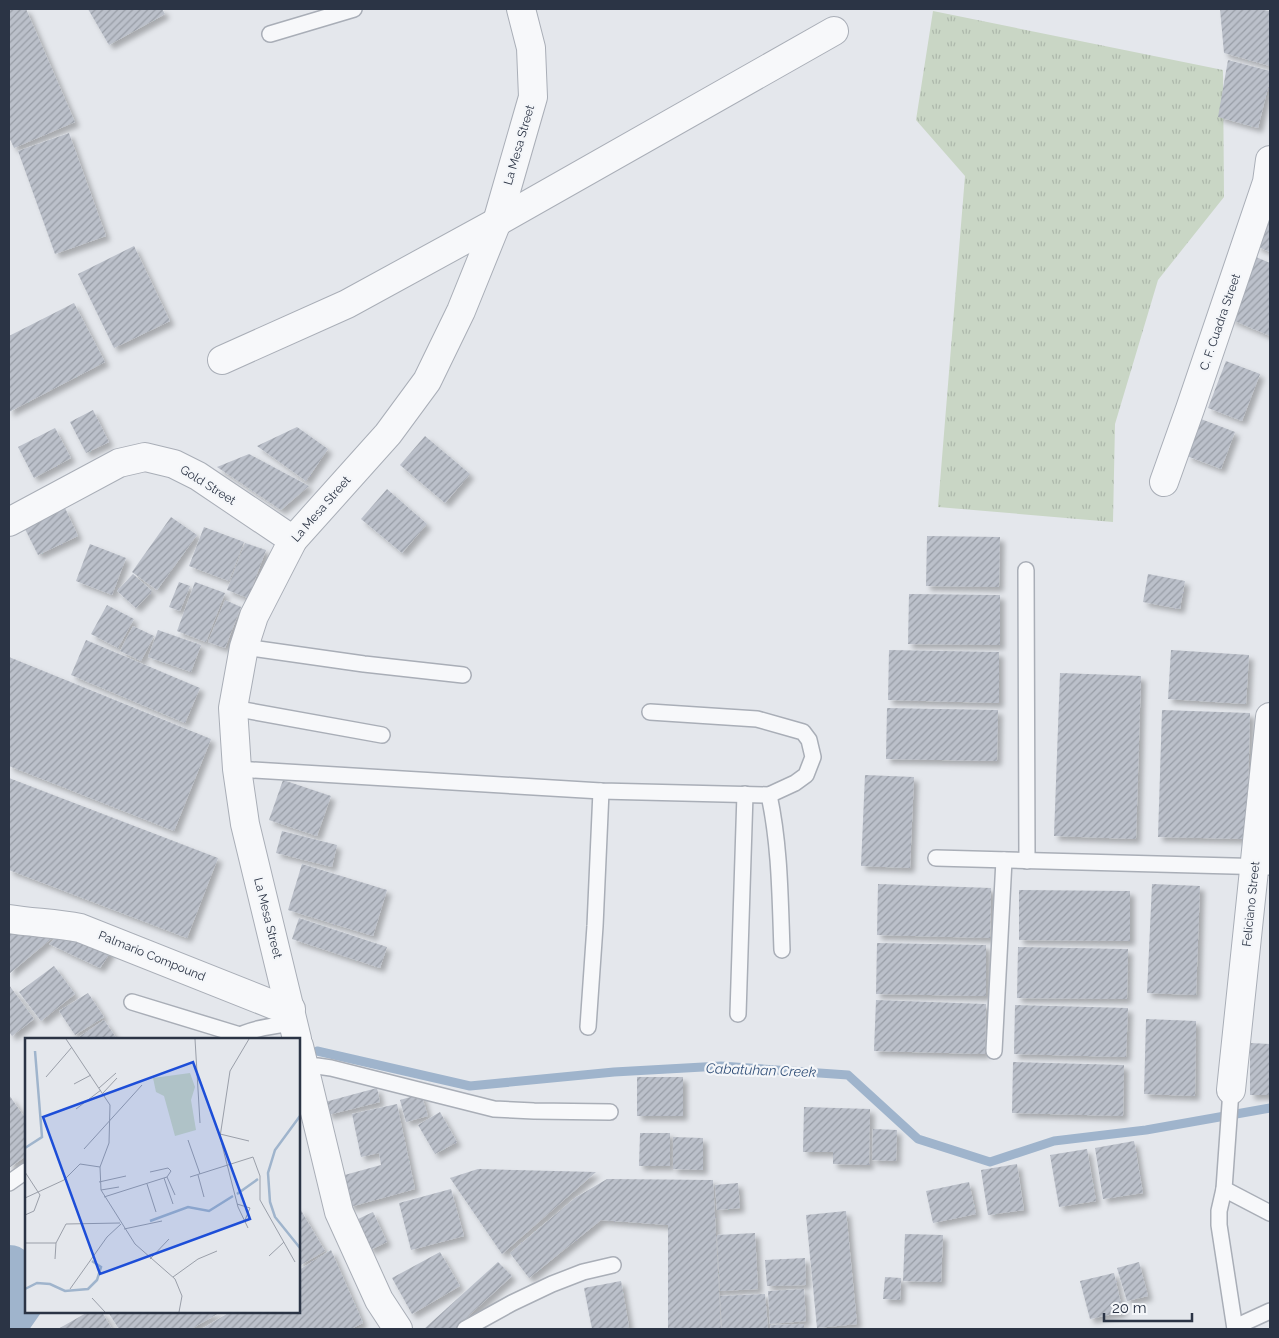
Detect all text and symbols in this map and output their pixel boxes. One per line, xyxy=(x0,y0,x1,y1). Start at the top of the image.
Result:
street label: La Mesa Street xyxy=(501,103,537,187)
street label: C. F. Cuadra Street xyxy=(1197,272,1243,372)
street label: Gold Street xyxy=(178,462,238,508)
street label: La Mesa Street xyxy=(289,473,353,545)
street label: Feliciano Street xyxy=(1240,861,1262,947)
street label: La Mesa Street xyxy=(251,876,285,960)
street label: Palmario Compound xyxy=(96,928,208,984)
inset map xyxy=(25,1038,300,1313)
water label: Cabatuhan Creek xyxy=(706,1060,817,1080)
scale bar xyxy=(1104,1290,1192,1322)
text: 20 m xyxy=(1112,1299,1147,1317)

